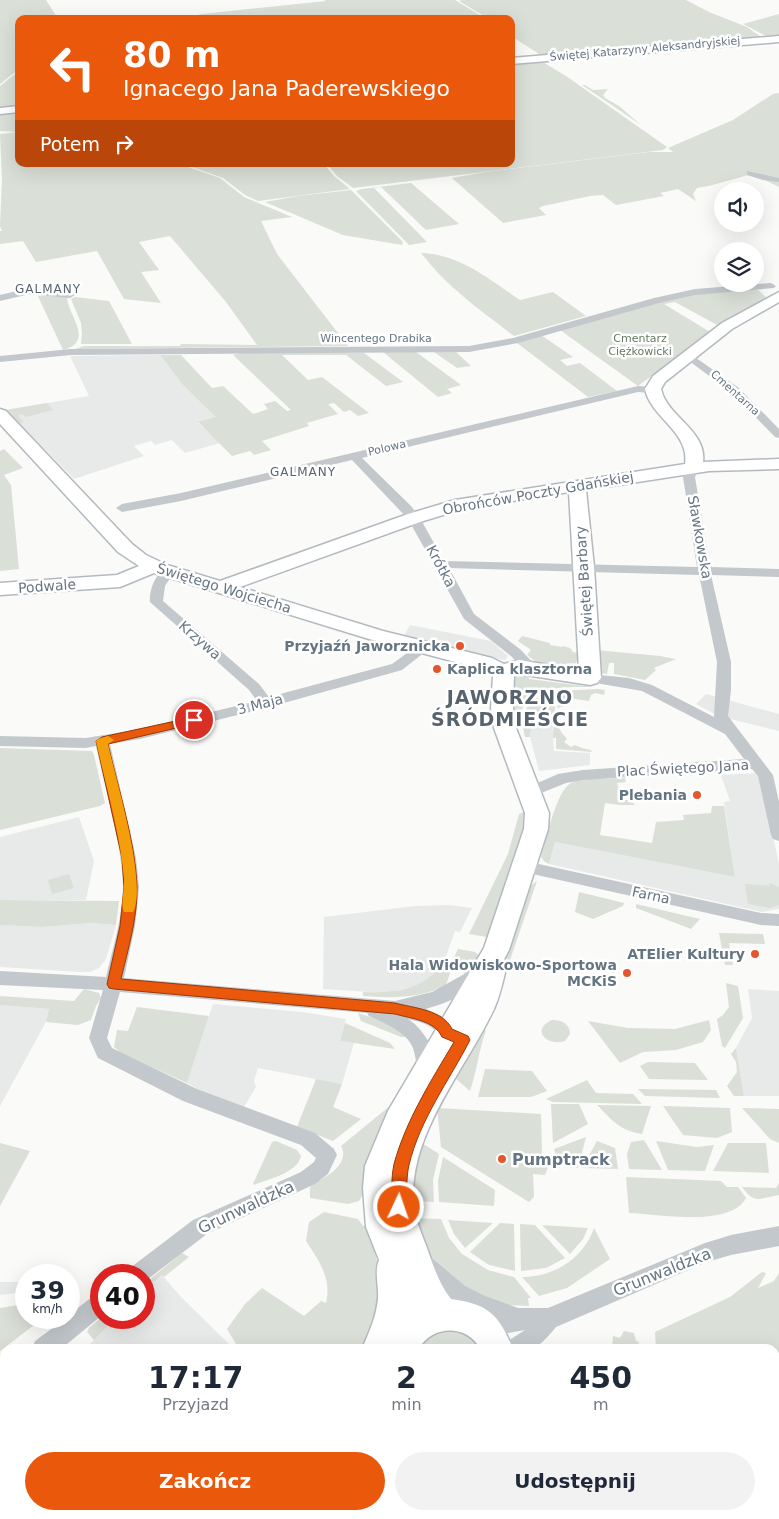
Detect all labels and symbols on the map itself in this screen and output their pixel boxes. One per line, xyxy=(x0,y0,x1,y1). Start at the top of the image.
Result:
street label: Świętej Katarzyny Aleksandryjskiej xyxy=(549,34,741,64)
district label: GALMANY xyxy=(15,282,81,296)
street label: Wincentego Drabika xyxy=(320,332,432,345)
park label: Cmentarz Ciężkowicki xyxy=(608,332,672,358)
street label: Cmentarna xyxy=(708,368,762,418)
street label: Polowa xyxy=(367,437,407,459)
district label: GALMANY xyxy=(270,465,336,479)
street label: Obrońców Poczty Gdańskiej xyxy=(441,468,635,518)
street label: Sławkowska xyxy=(685,494,715,580)
street label: Świętej Barbary xyxy=(571,525,596,637)
street label: Krótka xyxy=(423,542,459,590)
street label: Świętego Wojciecha xyxy=(155,559,293,616)
street label: Podwale xyxy=(18,576,76,596)
street label: Krzywa xyxy=(176,617,224,663)
place label: Przyjaźń Jaworznicka xyxy=(284,638,450,654)
marker: Przyjaźń Jaworznicka xyxy=(454,640,466,652)
place label: Kaplica klasztorna xyxy=(447,661,592,677)
marker: Kaplica klasztorna xyxy=(431,663,443,675)
district label: JAWORZNO ŚRÓDMIEŚCIE xyxy=(431,686,589,730)
street label: 3 Maja xyxy=(236,691,284,717)
pin xyxy=(173,699,215,741)
street label: Plac Świętego Jana xyxy=(617,756,749,779)
place label: Plebania xyxy=(619,787,687,803)
marker: Plebania xyxy=(691,789,703,801)
street label: Farna xyxy=(631,883,671,907)
place label: ATElier Kultury xyxy=(627,946,745,962)
marker: ATElier Kultury xyxy=(749,948,761,960)
place label: Hala Widowiskowo-Sportowa MCKiS xyxy=(389,957,617,989)
marker: Hala Widowiskowo-Sportowa MCKiS xyxy=(621,967,633,979)
place label: Pumptrack xyxy=(512,1150,610,1169)
marker: Pumptrack xyxy=(496,1153,508,1165)
street label: Grunwaldzka xyxy=(195,1176,297,1238)
position arrow xyxy=(372,1180,424,1232)
street label: Grunwaldzka xyxy=(610,1244,714,1300)
speed limit sign: 40 xyxy=(90,1264,155,1329)

